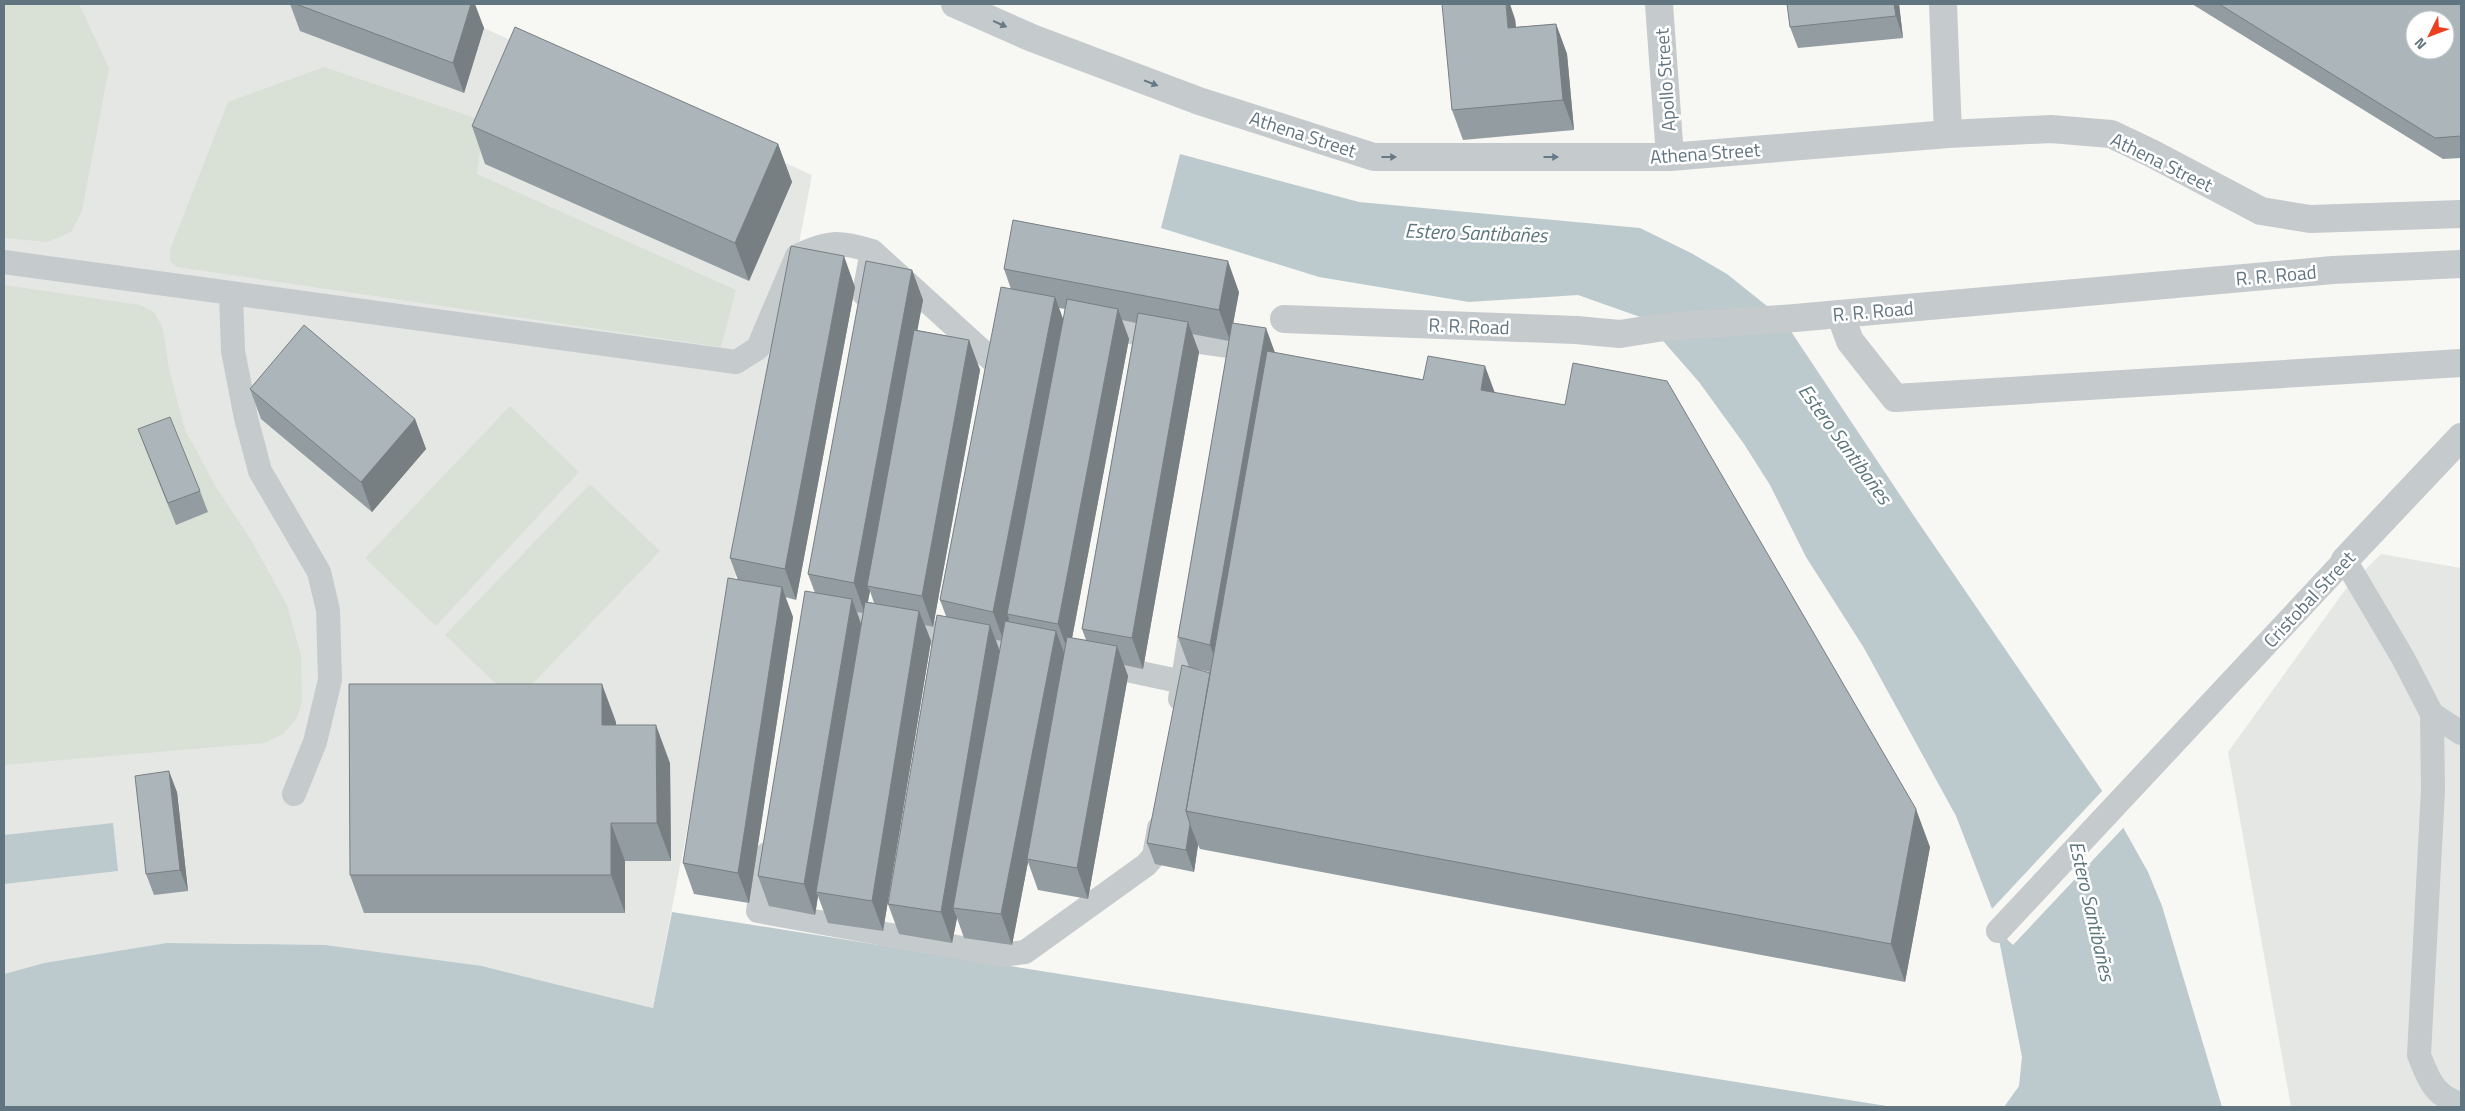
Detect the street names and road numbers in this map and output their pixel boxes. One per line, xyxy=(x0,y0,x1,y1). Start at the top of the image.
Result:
street label: Apollo Street xyxy=(1646,27,1683,133)
street label: Athena Street xyxy=(1246,103,1360,164)
street label: Athena Street xyxy=(2106,124,2218,199)
street label: Athena Street xyxy=(1649,134,1761,171)
street label: R. R. Road xyxy=(2234,257,2318,292)
street label: R. R. Road xyxy=(1831,293,1915,328)
street label: R. R. Road xyxy=(1428,310,1510,341)
street label: Cristobal Street xyxy=(2256,543,2362,654)

